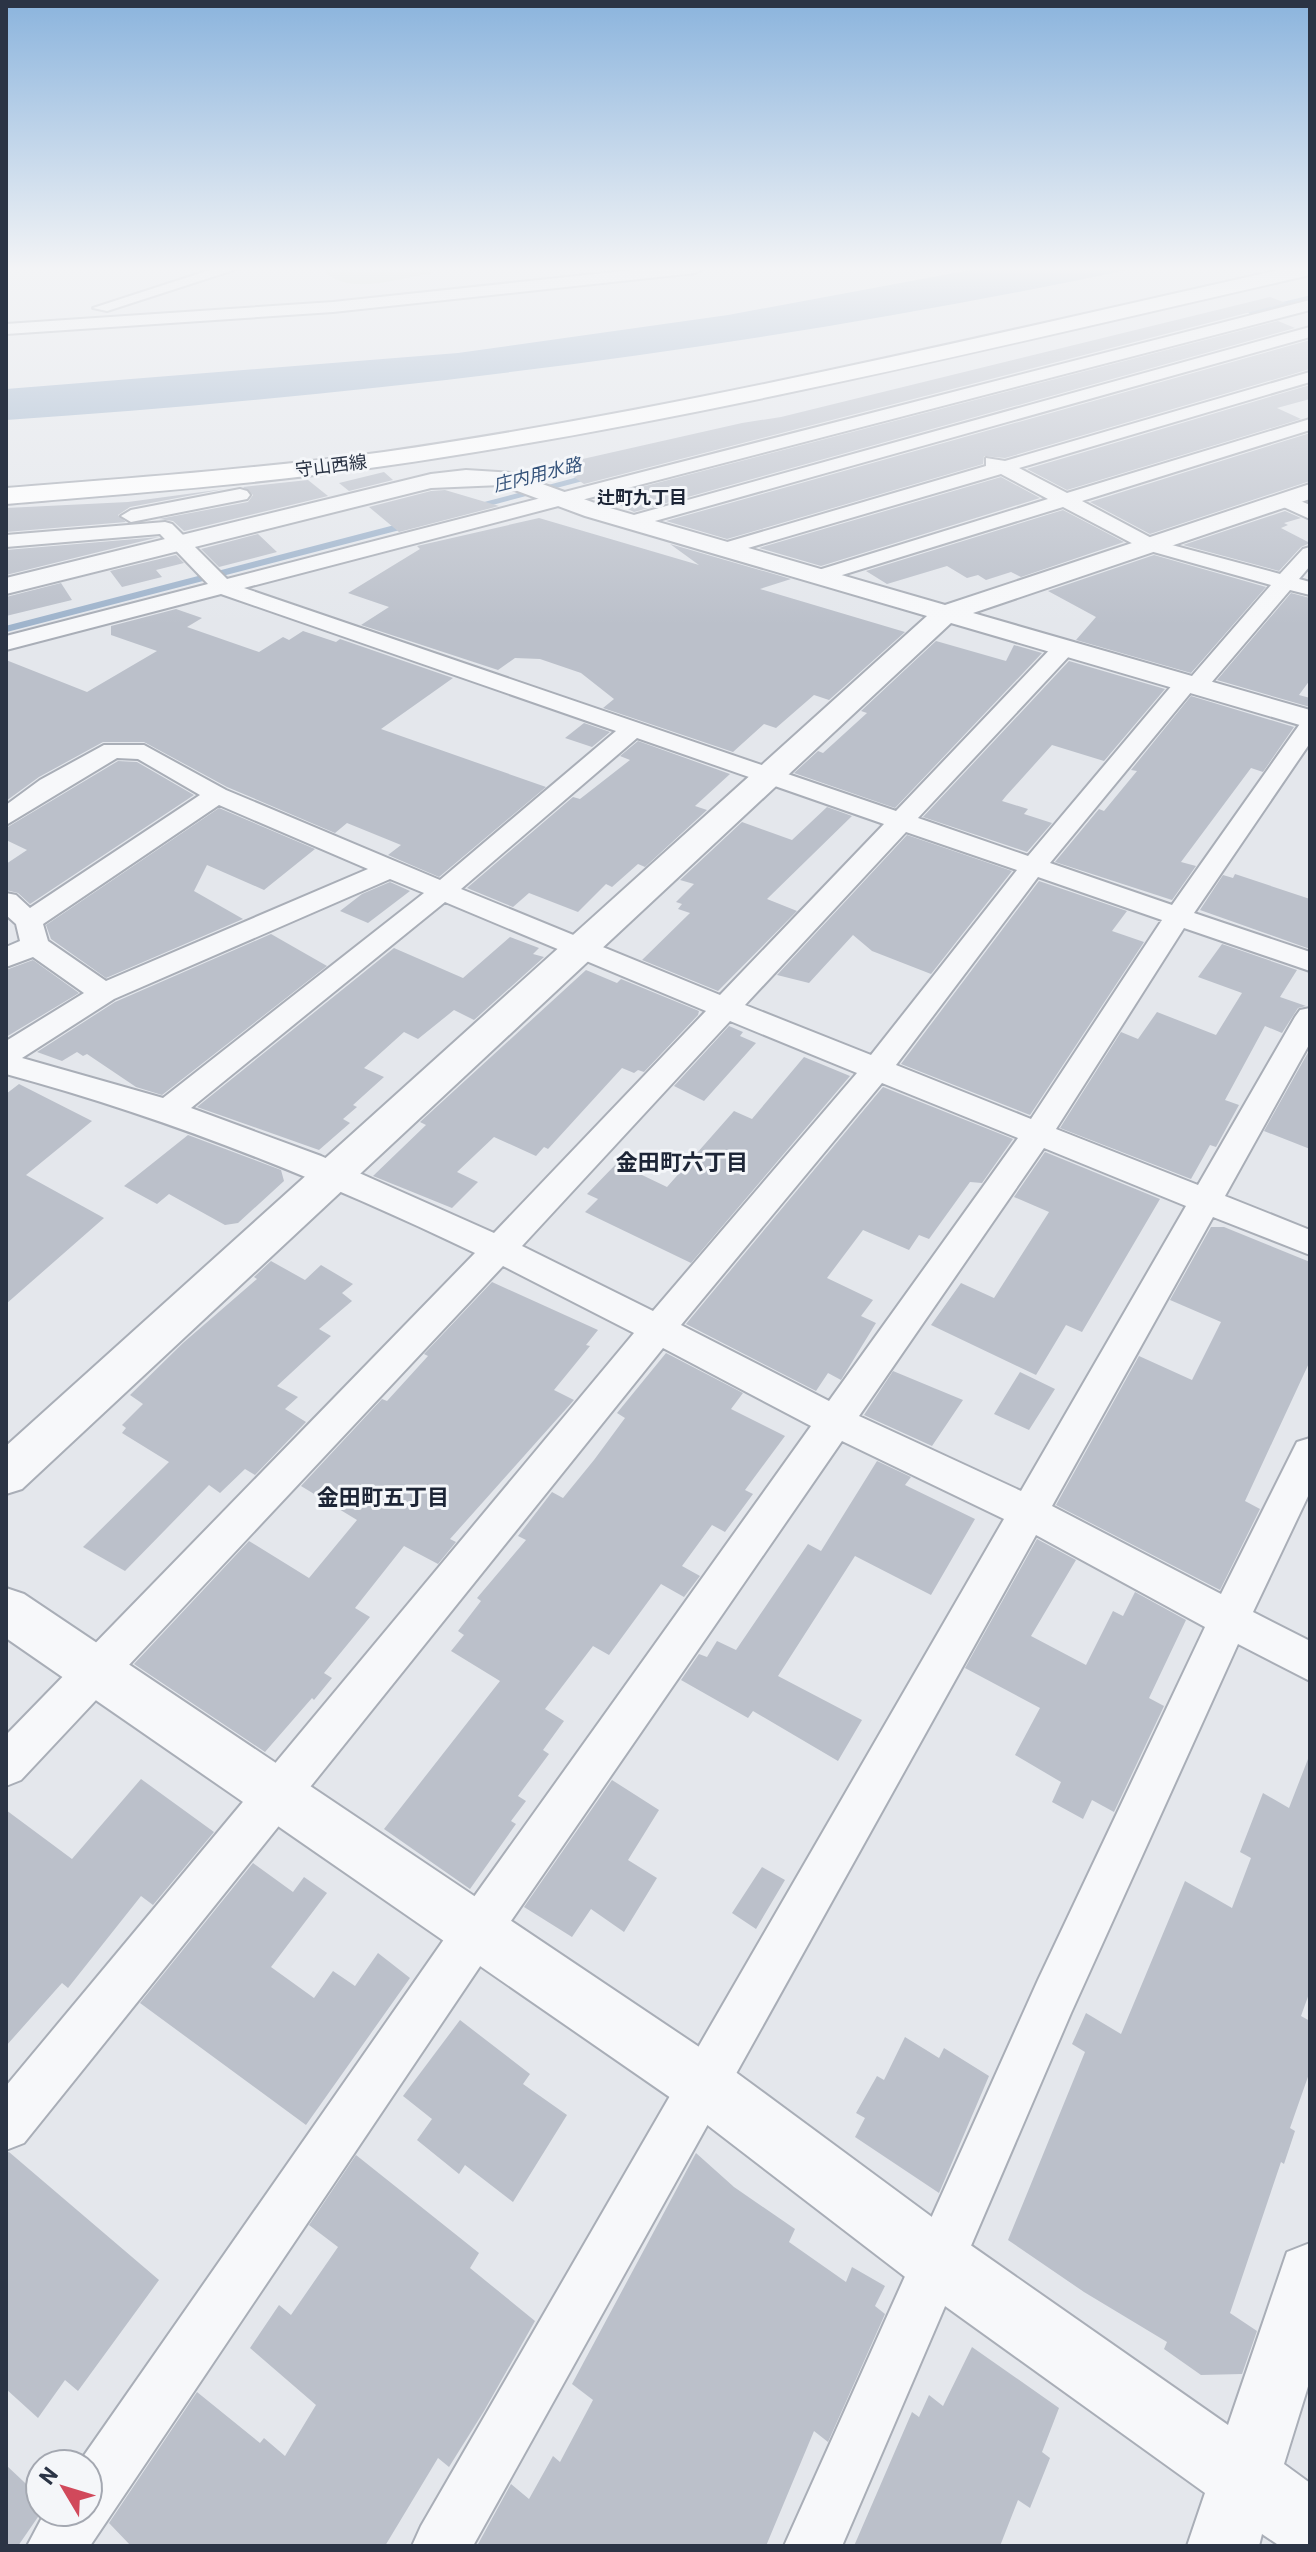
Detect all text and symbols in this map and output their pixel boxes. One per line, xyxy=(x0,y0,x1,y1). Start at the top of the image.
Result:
street label: 守山西線 xyxy=(294,450,368,480)
water label: 庄内用水路 xyxy=(491,452,585,496)
district label: 辻町九丁目 xyxy=(597,486,687,508)
district label: 金田町六丁目 xyxy=(616,1148,748,1174)
district label: 金田町五丁目 xyxy=(317,1483,449,1509)
north arrow xyxy=(24,2448,104,2528)
text: N xyxy=(33,2461,62,2489)

